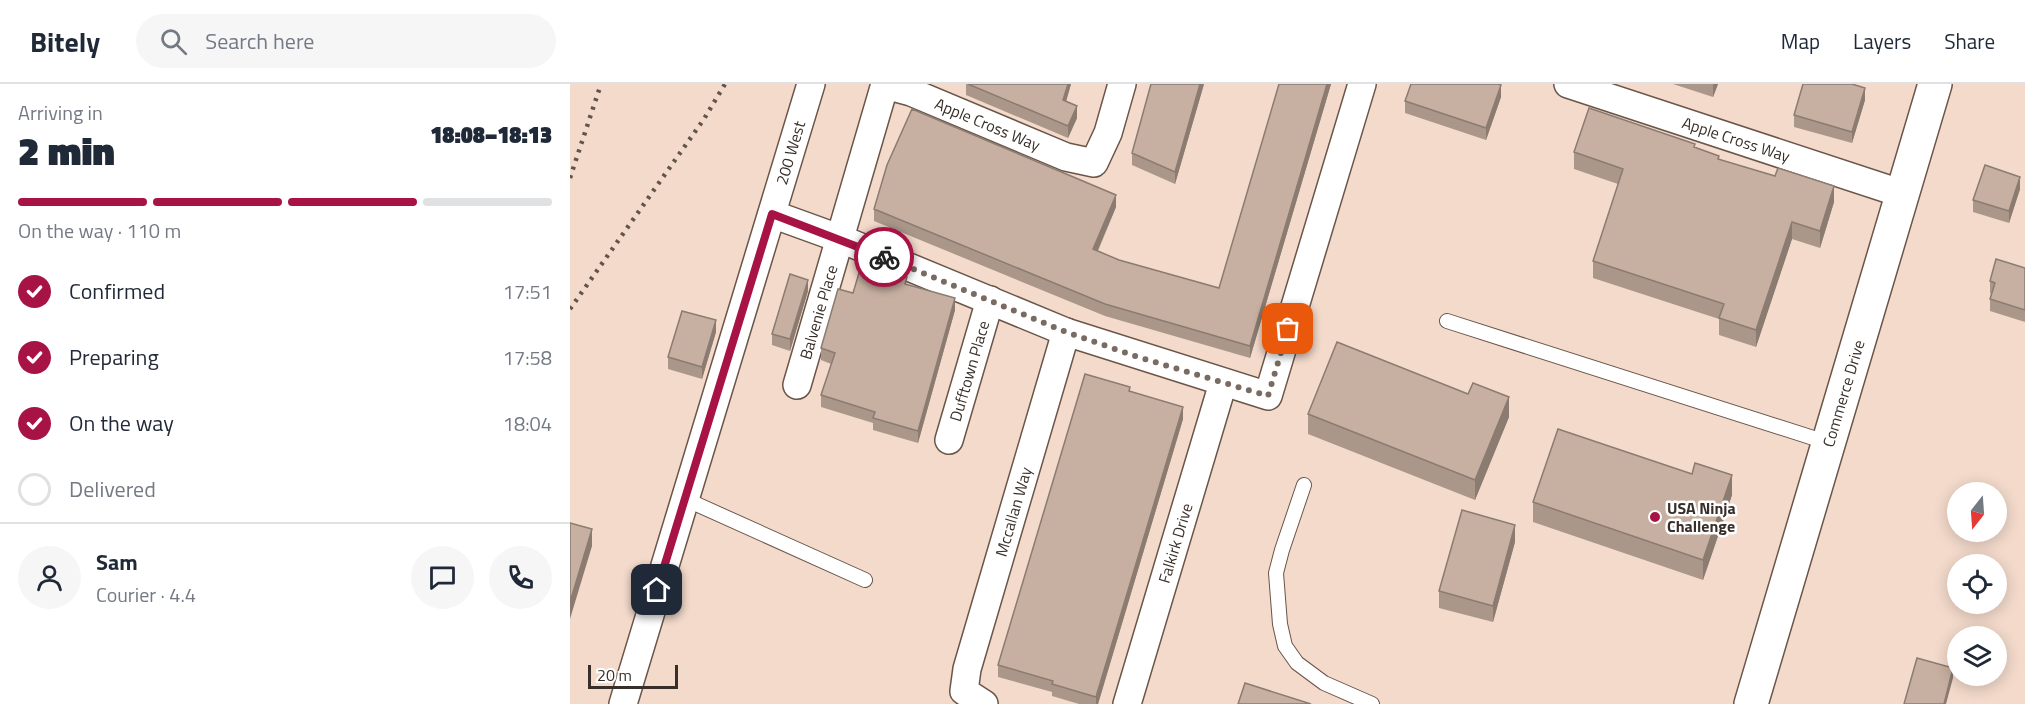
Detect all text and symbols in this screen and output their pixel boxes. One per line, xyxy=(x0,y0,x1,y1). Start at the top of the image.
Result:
search box xyxy=(136,14,556,68)
text: Bitely xyxy=(30,20,100,63)
text: Search here xyxy=(205,24,314,58)
icon: search xyxy=(157,25,190,58)
text: Map xyxy=(1781,25,1820,57)
text: Layers xyxy=(1853,25,1911,57)
text: Share xyxy=(1944,25,1995,57)
street label: Apple Cross Way xyxy=(931,91,1044,157)
text: Arriving in xyxy=(18,97,103,128)
street label: Apple Cross Way xyxy=(1679,110,1794,168)
text: 18:08–18:13 xyxy=(430,118,552,152)
street label: 200 West xyxy=(769,118,811,188)
text: 2 min xyxy=(18,121,115,180)
text: On the way · 110 m xyxy=(18,215,181,246)
courier xyxy=(854,227,914,287)
icon: bike xyxy=(868,241,901,274)
street label: Balvenie Place xyxy=(793,262,843,362)
text: Confirmed xyxy=(69,274,165,308)
icon: check xyxy=(18,275,51,308)
text: 17:51 xyxy=(503,276,552,307)
pin xyxy=(1262,303,1313,354)
icon: bag xyxy=(1271,312,1304,345)
street label: Dufftown Place xyxy=(943,318,995,424)
street label: Commerce Drive xyxy=(1816,337,1870,450)
text: Preparing xyxy=(69,340,159,374)
icon: check xyxy=(18,341,51,374)
text: 17:58 xyxy=(503,342,552,373)
text: On the way xyxy=(69,406,174,440)
icon: check xyxy=(18,407,51,440)
text: 18:04 xyxy=(503,408,552,439)
street label: Mccallan Way xyxy=(989,464,1038,559)
text: Delivered xyxy=(69,472,156,506)
north arrow xyxy=(1947,482,2007,542)
map controls xyxy=(1947,482,2007,686)
place label: USA Ninja Challenge xyxy=(1667,496,1736,538)
street label: Falkirk Drive xyxy=(1152,500,1198,586)
marker: USA Ninja Challenge xyxy=(1648,510,1662,524)
text: Sam xyxy=(96,545,138,579)
button: person xyxy=(18,546,81,609)
button: chat xyxy=(411,546,474,609)
button: phone xyxy=(489,546,552,609)
button: locate xyxy=(1947,554,2007,614)
pin xyxy=(631,564,682,615)
icon: home xyxy=(640,573,673,606)
text: Courier · 4.4 xyxy=(96,579,196,610)
button: layers xyxy=(1947,626,2007,686)
scale bar xyxy=(588,662,678,690)
text: 20 m xyxy=(597,663,632,687)

